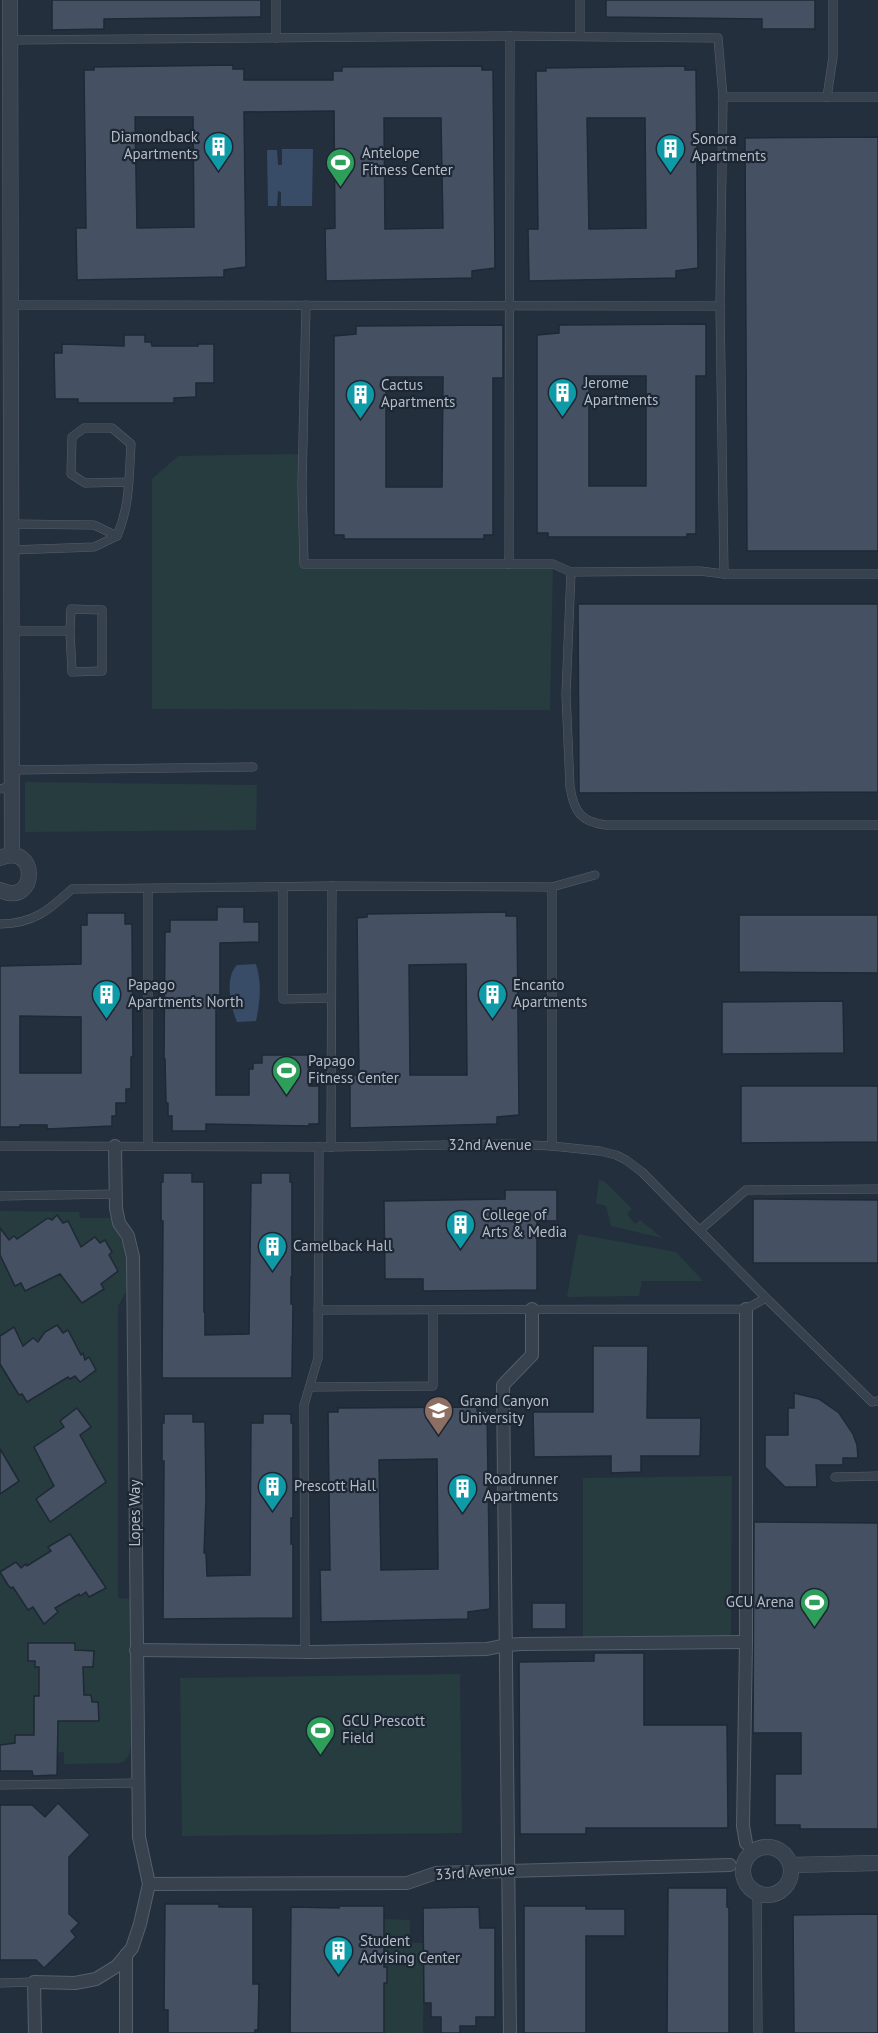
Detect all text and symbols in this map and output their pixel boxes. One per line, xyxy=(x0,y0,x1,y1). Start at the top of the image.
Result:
place label: Diamondback Apartments xyxy=(111,127,199,163)
place label: Sonora Apartments xyxy=(692,129,766,165)
building icon: Diamondback Apartments xyxy=(203,130,235,172)
building icon: Sonora Apartments xyxy=(655,132,687,174)
place label: Antelope Fitness Center xyxy=(362,143,453,179)
sports icon: Antelope Fitness Center xyxy=(325,146,357,188)
place label: Jerome Apartments xyxy=(583,373,658,409)
place label: Cactus Apartments xyxy=(381,375,455,411)
building icon: Jerome Apartments xyxy=(547,376,579,418)
building icon: Cactus Apartments xyxy=(344,378,376,420)
place label: Papago Apartments North xyxy=(128,975,243,1011)
place label: Encanto Apartments xyxy=(513,975,587,1011)
building icon: Papago Apartments North xyxy=(91,978,123,1020)
building icon: Encanto Apartments xyxy=(476,978,508,1020)
place label: Papago Fitness Center xyxy=(308,1051,399,1087)
sports icon: Papago Fitness Center xyxy=(271,1054,303,1096)
street label: 32nd Avenue xyxy=(449,1135,532,1154)
place label: College of Arts & Media xyxy=(482,1205,567,1241)
building icon: College of Arts & Media xyxy=(445,1208,477,1250)
building icon: Camelback Hall xyxy=(256,1230,288,1272)
place label: Camelback Hall xyxy=(293,1236,393,1255)
place label: Grand Canyon University xyxy=(460,1391,549,1427)
school or university icon: Grand Canyon University xyxy=(423,1394,455,1436)
place label: Roadrunner Apartments xyxy=(484,1469,558,1505)
building icon: Prescott Hall xyxy=(257,1470,289,1512)
building icon: Roadrunner Apartments xyxy=(447,1472,479,1514)
place label: Prescott Hall xyxy=(294,1476,376,1495)
street label: Lopes Way xyxy=(125,1480,144,1546)
sports icon: GCU Arena xyxy=(799,1586,831,1628)
place label: GCU Arena xyxy=(726,1592,794,1611)
place label: GCU Prescott Field xyxy=(342,1711,425,1747)
sports icon: GCU Prescott Field xyxy=(305,1714,337,1756)
street label: 33rd Avenue xyxy=(434,1859,515,1884)
place label: Student Advising Center xyxy=(360,1931,460,1967)
building icon: Student Advising Center xyxy=(323,1934,355,1976)

